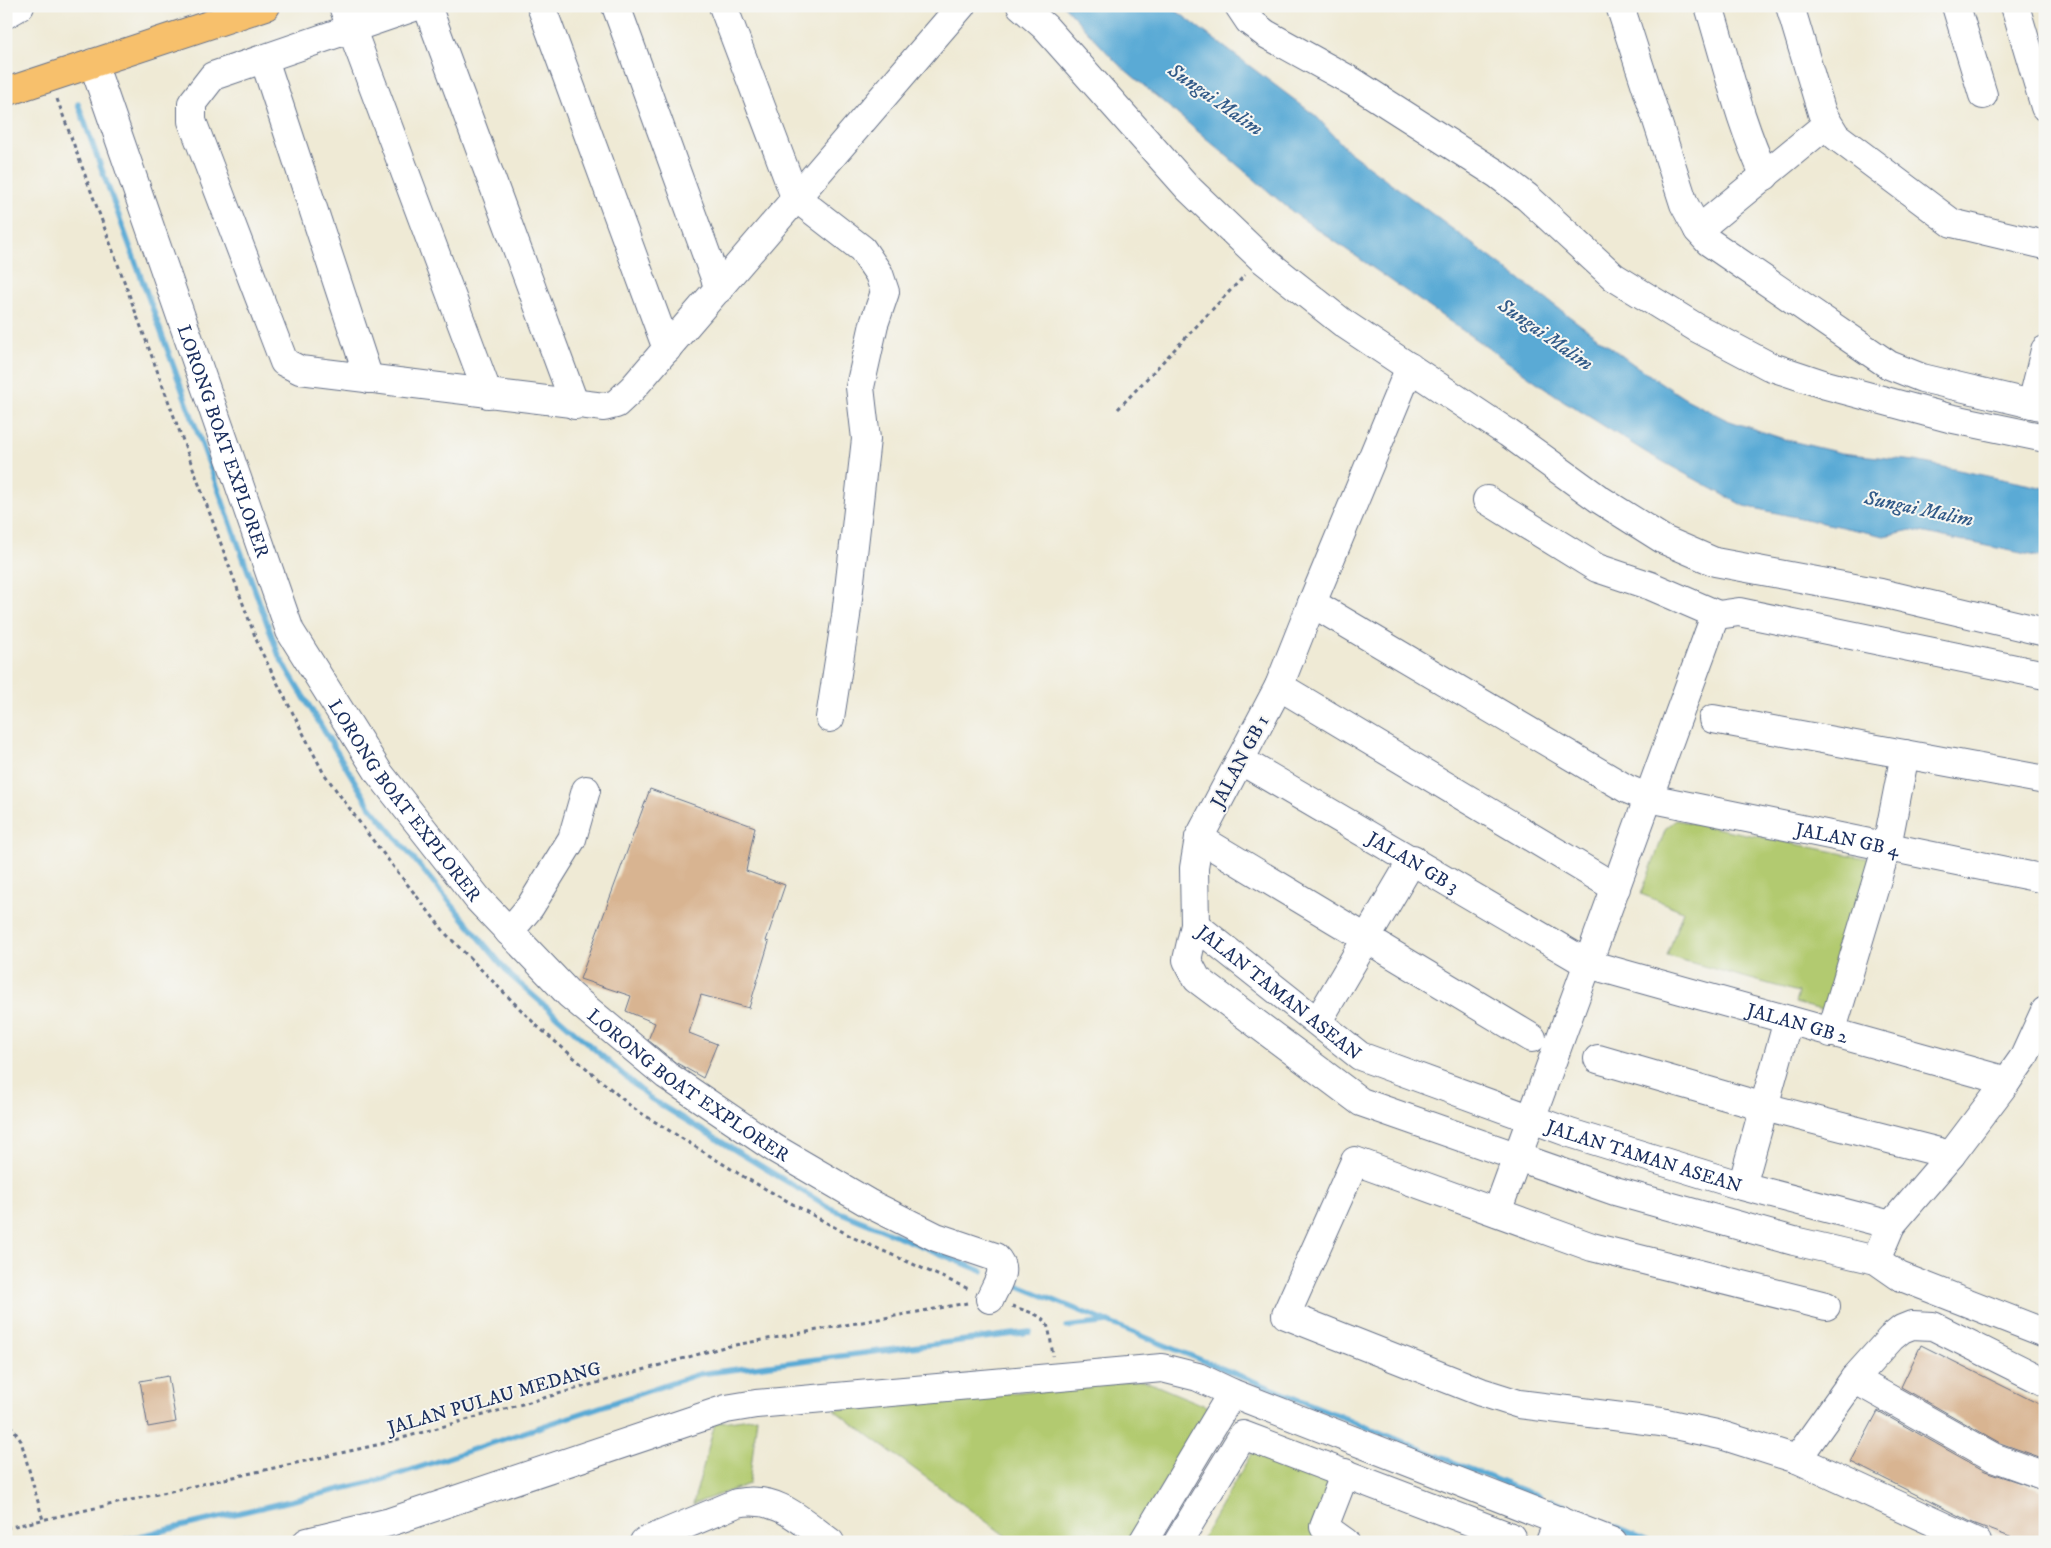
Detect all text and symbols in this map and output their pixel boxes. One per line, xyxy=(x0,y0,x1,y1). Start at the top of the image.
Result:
water label: Sungai Malim xyxy=(1162,58,1267,142)
water label: Sungai Malim xyxy=(1492,293,1597,377)
street label: LORONG BOAT EXPLORER xyxy=(172,322,274,561)
water label: Sungai Malim xyxy=(1861,486,1975,533)
street label: LORONG BOAT EXPLORER xyxy=(323,695,486,907)
street label: JALAN GB 1 xyxy=(1205,711,1274,814)
street label: JALAN GB 4 xyxy=(1791,818,1903,862)
street label: JALAN GB 3 xyxy=(1361,826,1462,899)
street label: JALAN TAMAN ASEAN xyxy=(1190,920,1366,1066)
street label: JALAN GB 2 xyxy=(1742,998,1851,1049)
street label: LORONG BOAT EXPLORER xyxy=(582,1004,793,1168)
street label: JALAN TAMAN ASEAN xyxy=(1541,1115,1744,1198)
street label: JALAN PULAU MEDANG xyxy=(383,1357,604,1440)

